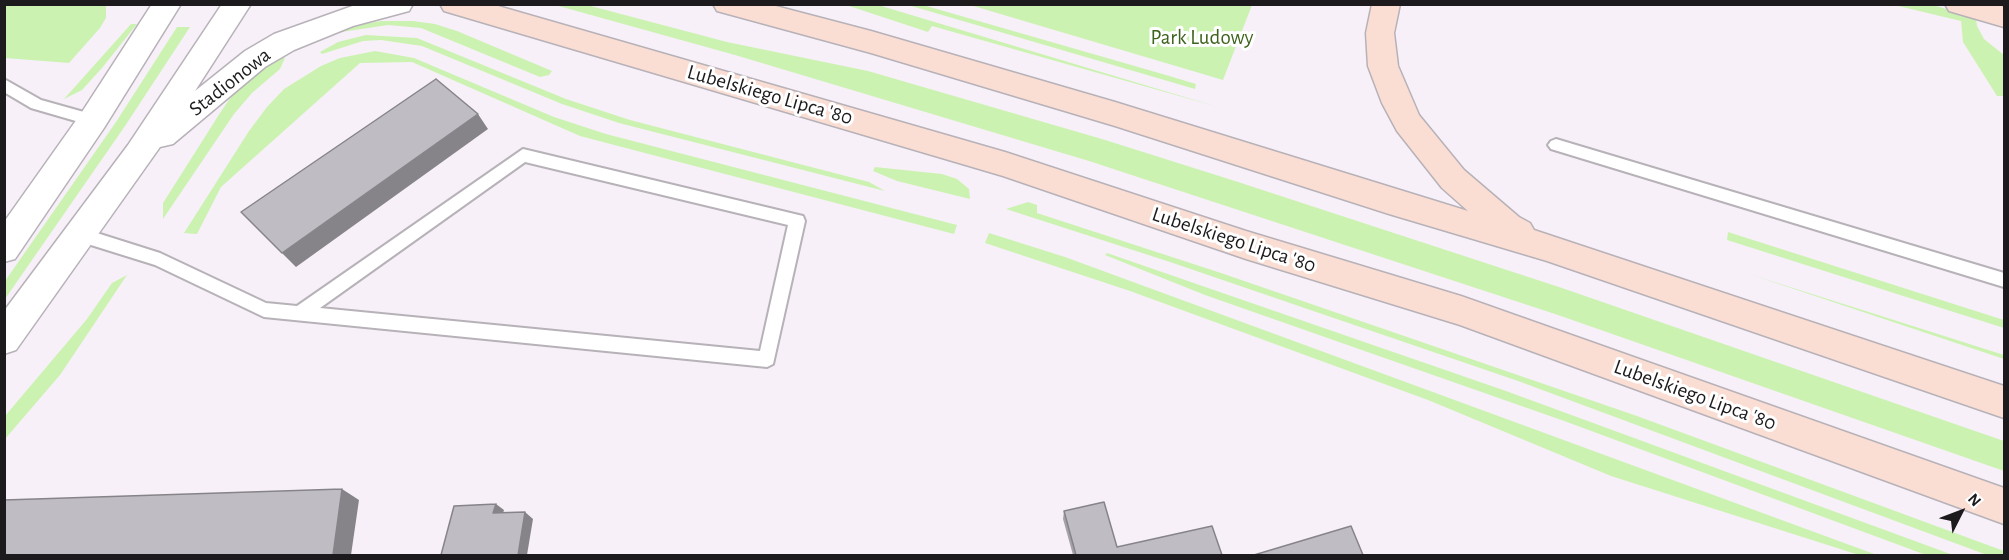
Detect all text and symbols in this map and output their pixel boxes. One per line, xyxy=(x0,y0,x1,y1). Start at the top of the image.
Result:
park label: Park Ludowy xyxy=(1150,25,1254,51)
street label: Stadionowa xyxy=(184,42,276,122)
street label: Lubelskiego Lipca '80 xyxy=(684,59,856,131)
street label: Lubelskiego Lipca '80 xyxy=(1149,202,1319,278)
street label: Lubelskiego Lipca '80 xyxy=(1610,354,1780,436)
north arrow xyxy=(1931,482,1991,542)
text: N xyxy=(1965,490,1984,509)

